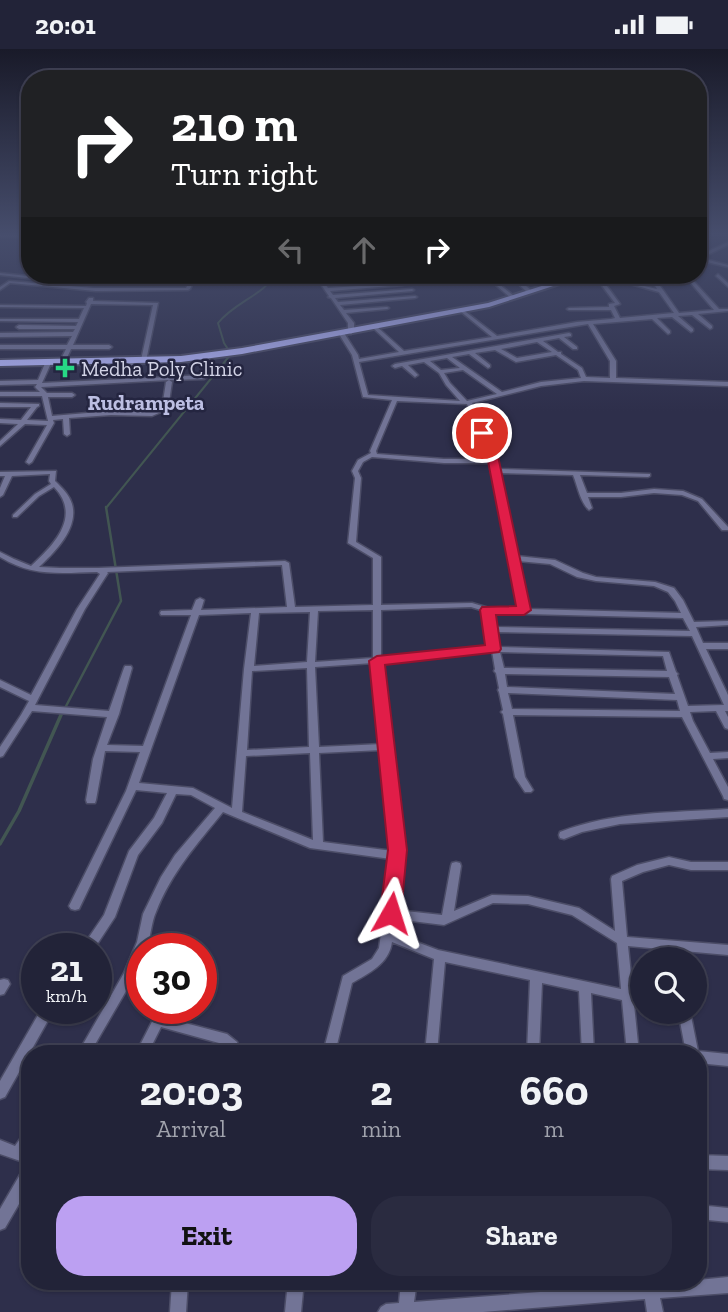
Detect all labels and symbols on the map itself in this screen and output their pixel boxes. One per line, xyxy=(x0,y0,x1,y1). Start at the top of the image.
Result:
place label: Medha Poly Clinic xyxy=(81,356,242,381)
marker: Medha Poly Clinic xyxy=(55,358,75,378)
district label: Rudrampeta xyxy=(88,390,205,415)
pin xyxy=(452,403,512,463)
position arrow xyxy=(354,876,428,950)
speed limit sign: 30 xyxy=(126,933,217,1024)

